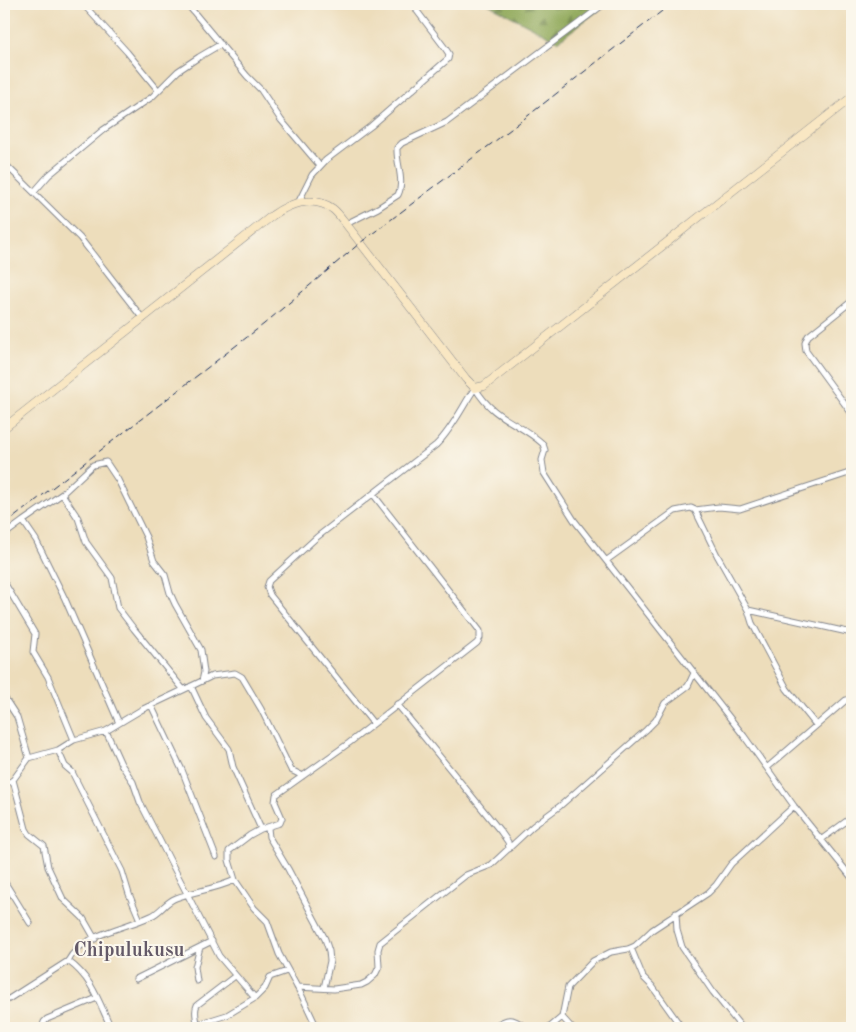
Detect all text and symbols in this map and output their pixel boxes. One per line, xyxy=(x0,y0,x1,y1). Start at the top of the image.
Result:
district label: Chipulukusu xyxy=(73,941,185,961)

